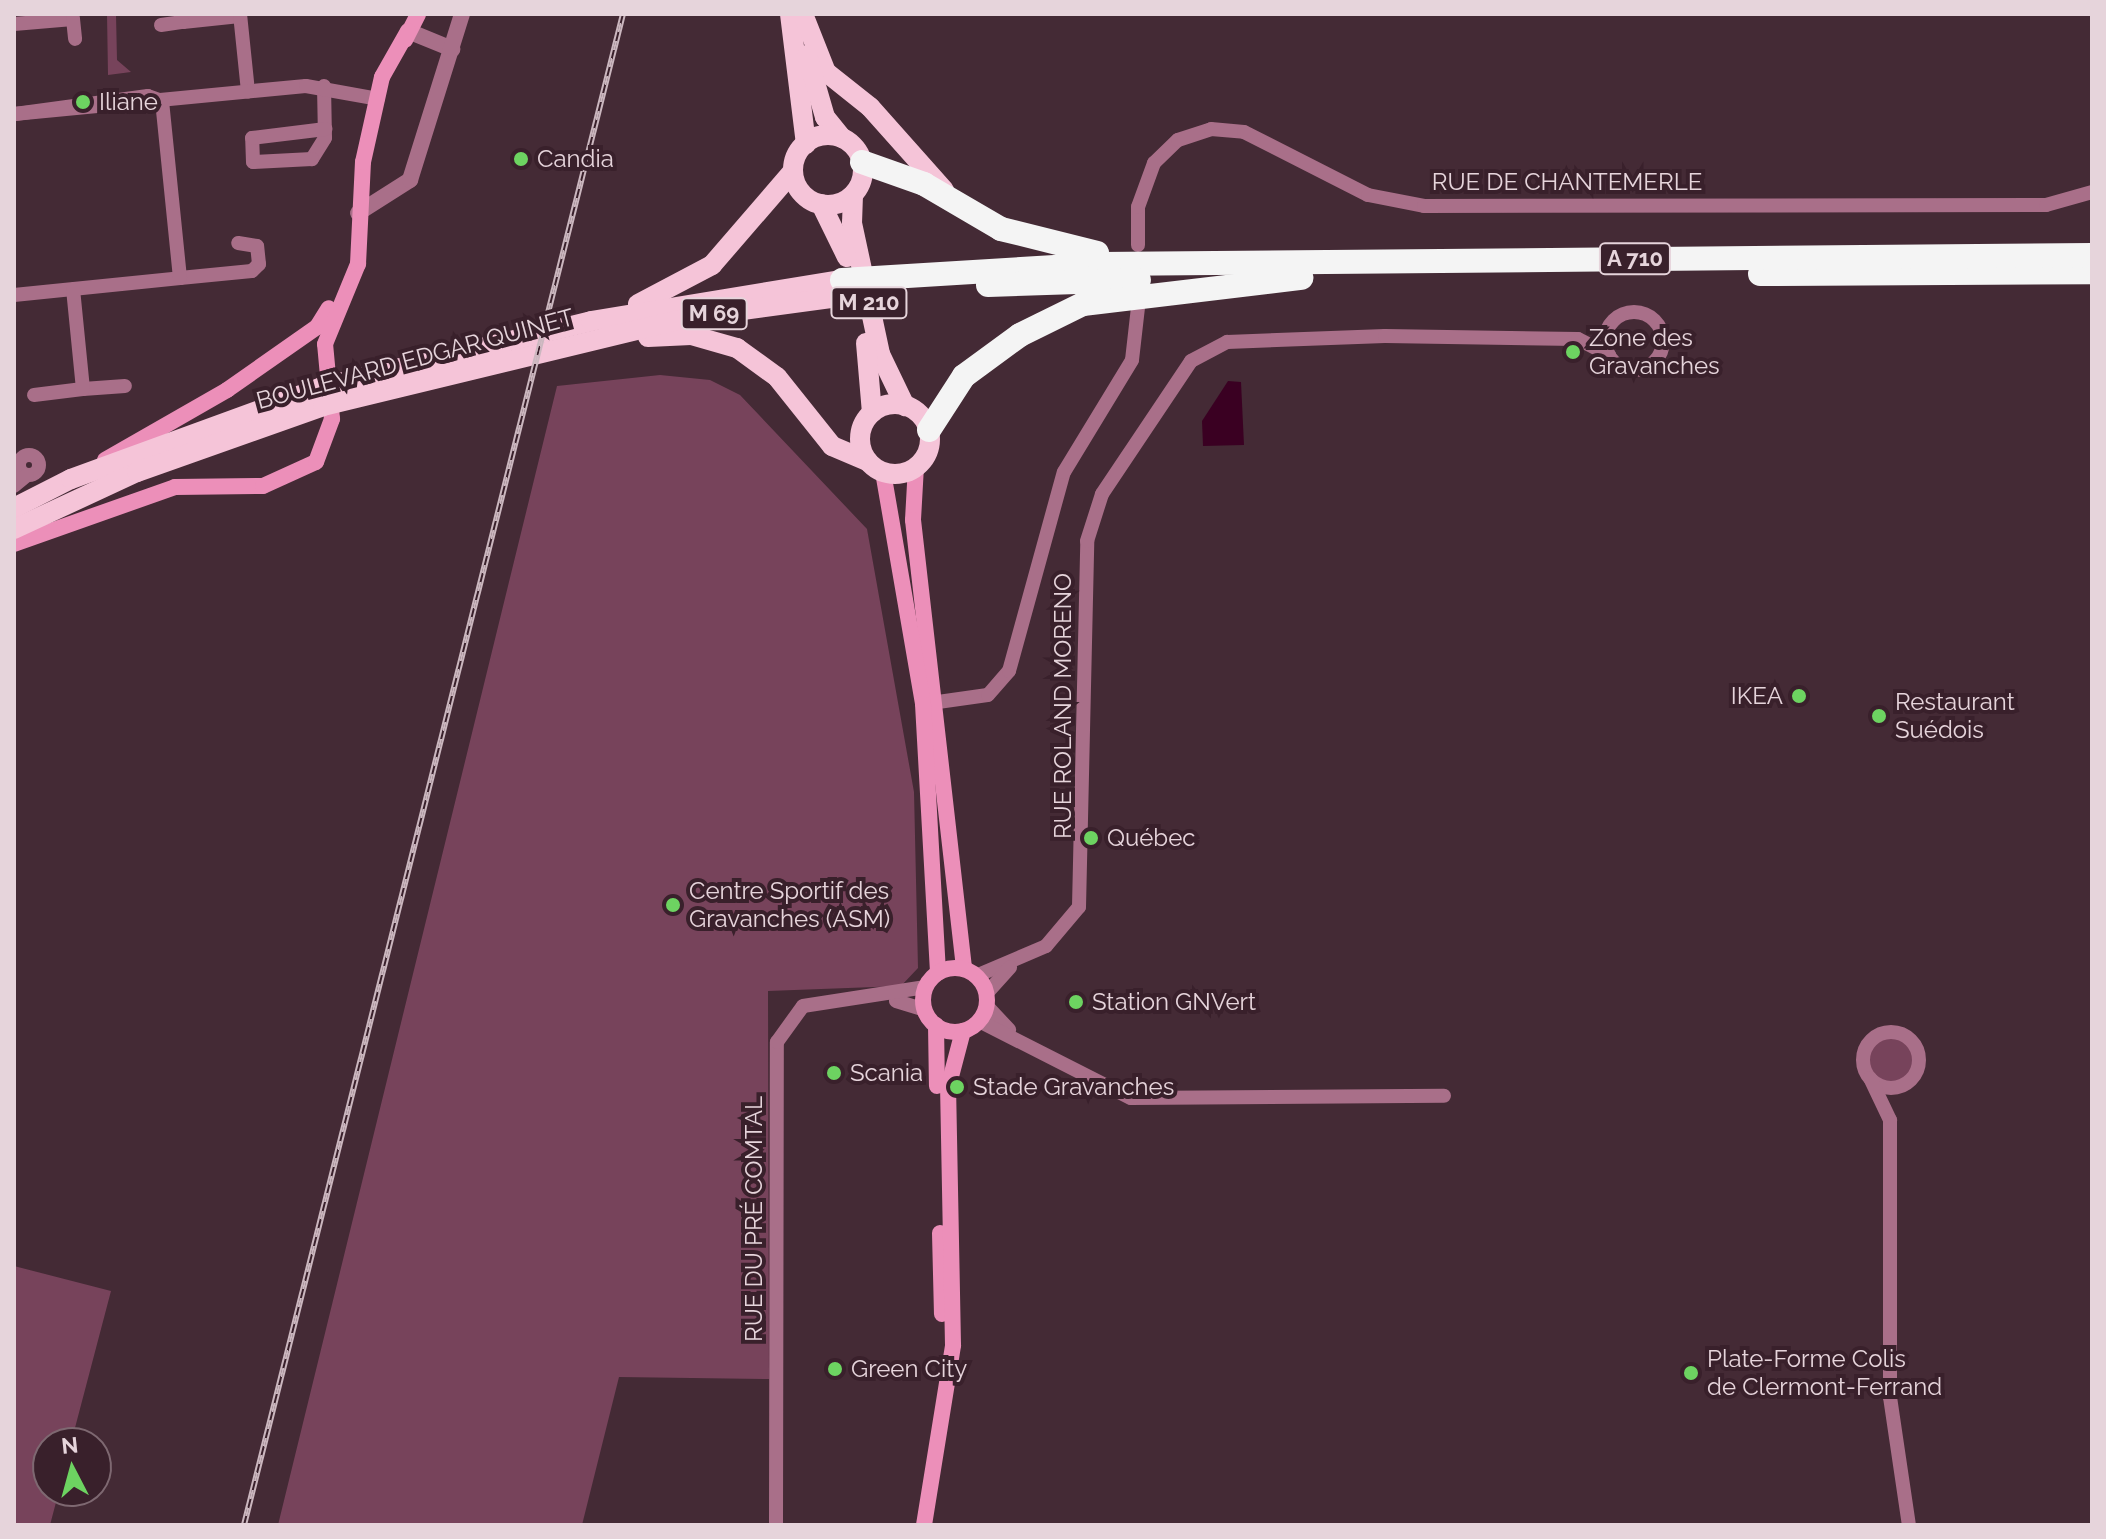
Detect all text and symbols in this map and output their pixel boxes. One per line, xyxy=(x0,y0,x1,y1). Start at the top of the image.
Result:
place label: Iliane xyxy=(99,88,158,116)
marker: Iliane xyxy=(74,93,92,111)
place label: Candia xyxy=(537,145,614,173)
marker: Candia xyxy=(512,150,530,168)
street label: RUE DE CHANTEMERLE xyxy=(1432,168,1702,196)
road number: A 710 xyxy=(1597,241,1673,277)
road number: M 210 xyxy=(829,285,909,321)
road number: M 69 xyxy=(680,296,748,332)
street label: BOULEVARD EDGAR QUINET xyxy=(253,303,577,415)
place label: Zone des Gravanches xyxy=(1589,324,1720,380)
marker: Zone des Gravanches xyxy=(1564,343,1582,361)
street label: RUE ROLAND MORENO xyxy=(1049,573,1077,839)
place label: IKEA xyxy=(1731,682,1783,710)
marker: IKEA xyxy=(1790,687,1808,705)
place label: Restaurant Suédois xyxy=(1895,688,2015,744)
marker: Restaurant Suédois xyxy=(1870,707,1888,725)
place label: Québec xyxy=(1107,824,1195,852)
marker: Québec xyxy=(1082,829,1100,847)
place label: Centre Sportif des Gravanches (ASM) xyxy=(689,877,890,933)
marker: Centre Sportif des Gravanches (ASM) xyxy=(664,896,682,914)
place label: Station GNVert xyxy=(1092,988,1256,1016)
marker: Station GNVert xyxy=(1067,993,1085,1011)
place label: Scania xyxy=(850,1059,923,1087)
marker: Scania xyxy=(825,1064,843,1082)
place label: Stade Gravanches xyxy=(973,1073,1174,1101)
marker: Stade Gravanches xyxy=(948,1078,966,1096)
street label: RUE DU PRÉ COMTAL xyxy=(740,1096,768,1342)
place label: Plate-Forme Colis de Clermont-Ferrand xyxy=(1707,1345,1942,1401)
place label: Green City xyxy=(851,1355,967,1383)
marker: Green City xyxy=(826,1360,844,1378)
marker: Plate-Forme Colis de Clermont-Ferrand xyxy=(1682,1364,1700,1382)
north arrow xyxy=(32,1427,112,1507)
text: N xyxy=(60,1431,79,1459)

